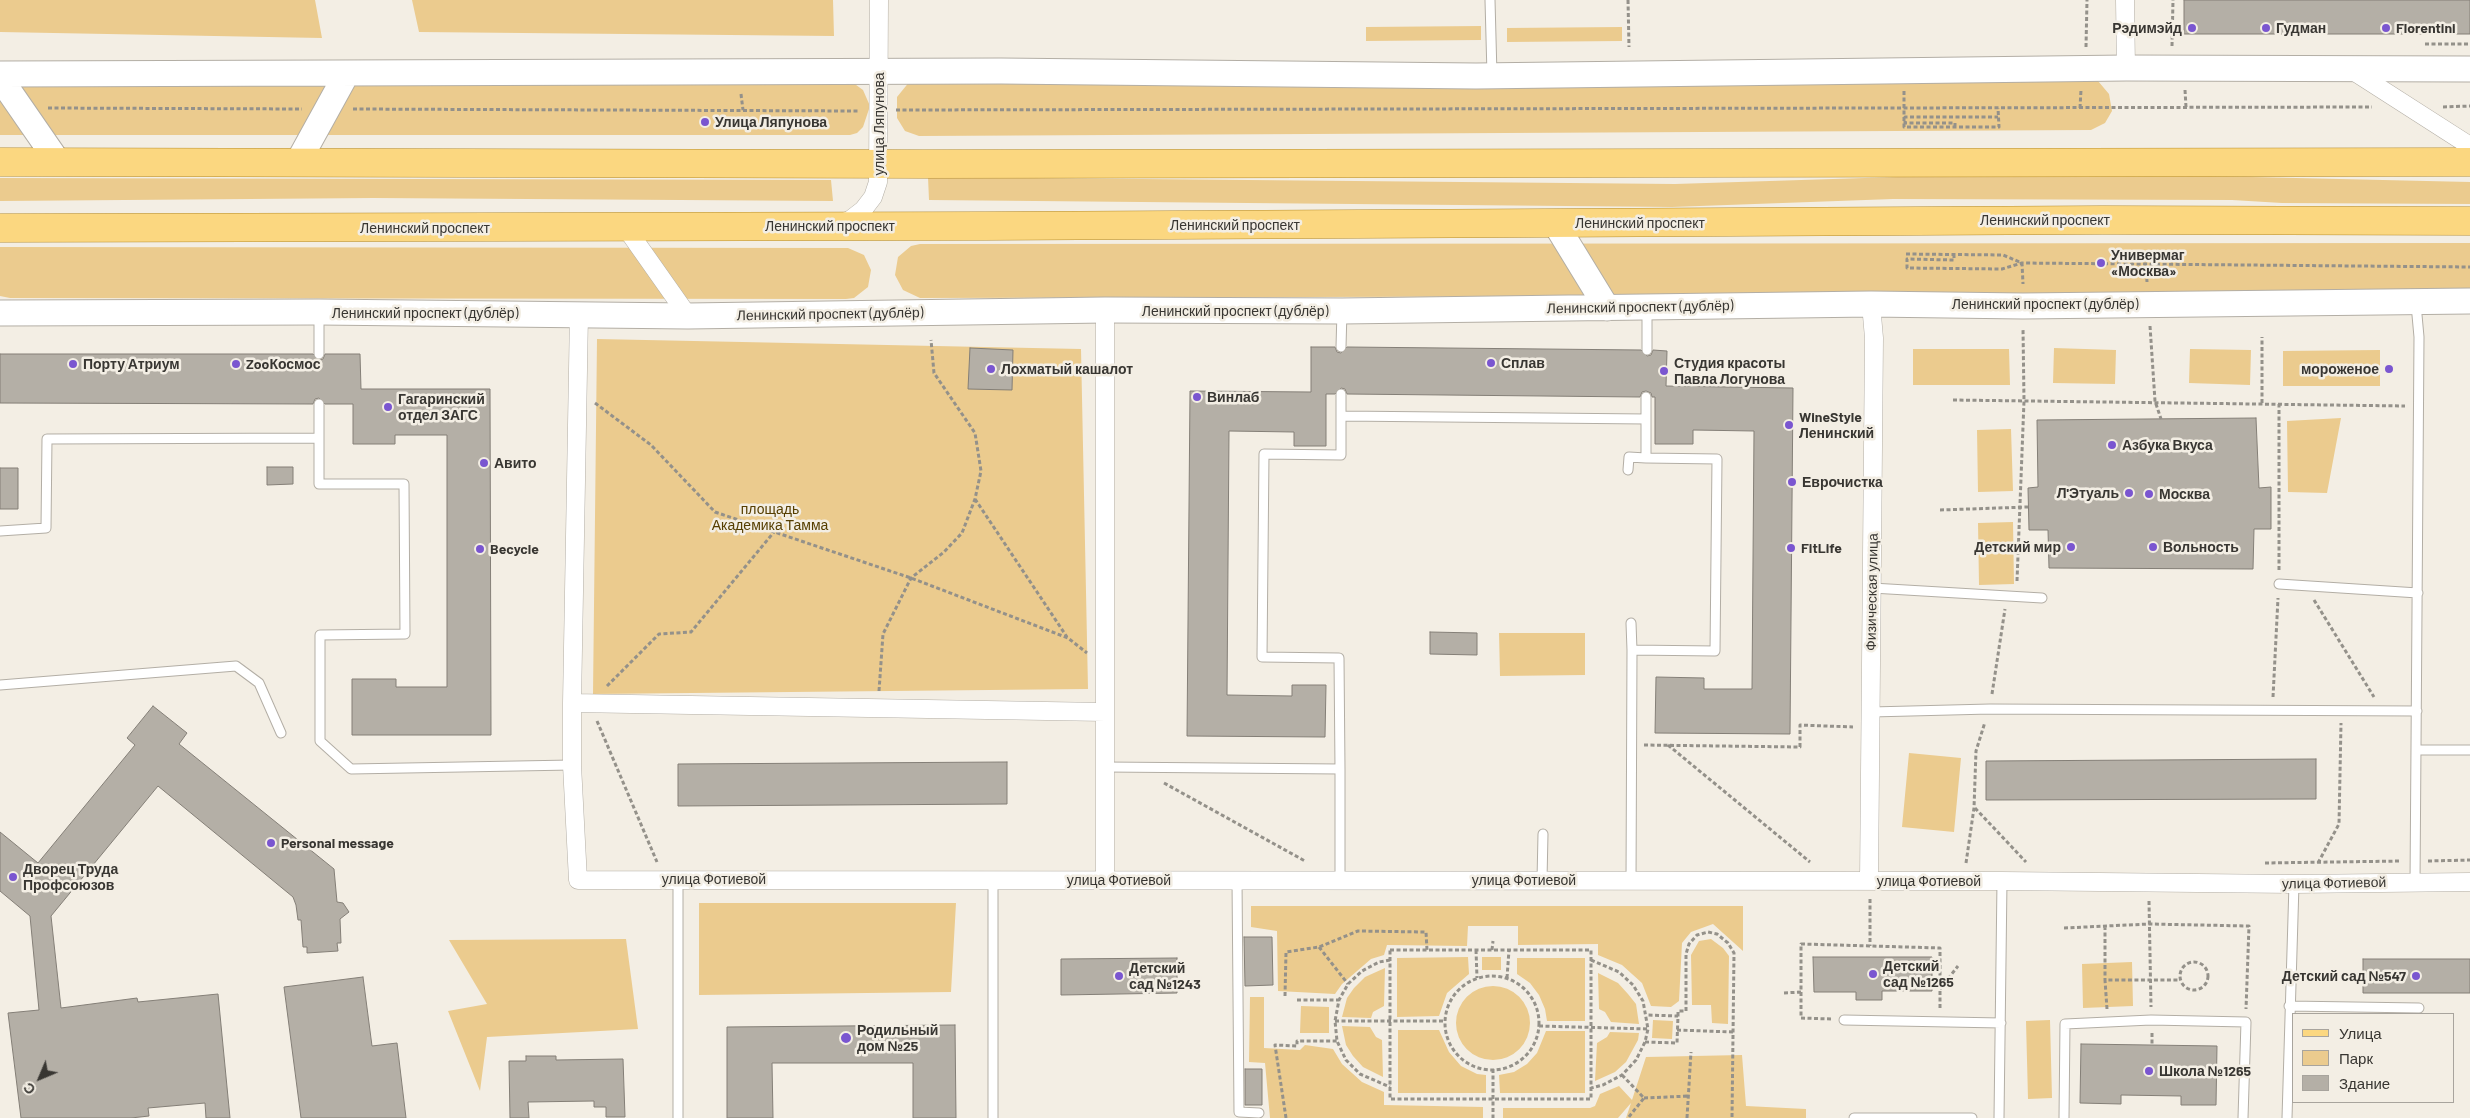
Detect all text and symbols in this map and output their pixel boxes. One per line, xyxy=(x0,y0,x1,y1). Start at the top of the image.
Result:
place label: Рэдимэйд xyxy=(2112,20,2182,36)
place label: Гудман xyxy=(2276,20,2326,36)
place label: Florentini xyxy=(2396,20,2456,36)
marker: Рэдимэйд xyxy=(2186,22,2198,34)
marker: Гудман xyxy=(2260,22,2272,34)
marker: Florentini xyxy=(2380,22,2392,34)
street label: улица Ляпунова xyxy=(871,72,887,176)
place label: Улица Ляпунова xyxy=(715,114,827,130)
marker: Улица Ляпунова xyxy=(699,116,711,128)
street label: Ленинский проспект xyxy=(1980,212,2110,228)
street label: Ленинский проспект xyxy=(1575,215,1705,231)
street label: Ленинский проспект xyxy=(1170,217,1300,233)
street label: Ленинский проспект xyxy=(765,218,895,234)
street label: Ленинский проспект xyxy=(360,220,490,236)
place label: Универмаг «Москва» xyxy=(2111,247,2185,280)
marker: Универмаг «Москва» xyxy=(2095,257,2107,269)
street label: Ленинский проспект (дублёр) xyxy=(1952,296,2138,312)
street label: Ленинский проспект (дублёр) xyxy=(1547,297,1733,317)
street label: Ленинский проспект (дублёр) xyxy=(1142,303,1328,319)
street label: Ленинский проспект (дублёр) xyxy=(737,304,923,324)
street label: Ленинский проспект (дублёр) xyxy=(332,305,518,321)
place label: Сплав xyxy=(1501,355,1545,371)
place label: Студия красоты Павла Логунова xyxy=(1674,355,1785,388)
place label: Порту Атриум xyxy=(83,356,180,372)
place label: ZooКосмос xyxy=(246,356,320,372)
marker: Сплав xyxy=(1485,357,1497,369)
marker: Порту Атриум xyxy=(67,358,79,370)
marker: ZooКосмос xyxy=(230,358,242,370)
place label: Лохматый кашалот xyxy=(1001,361,1133,377)
place label: мороженое xyxy=(2301,361,2379,377)
marker: Лохматый кашалот xyxy=(985,363,997,375)
marker: мороженое xyxy=(2383,363,2395,375)
marker: Студия красоты Павла Логунова xyxy=(1658,365,1670,377)
place label: Винлаб xyxy=(1207,389,1260,405)
place label: Гагаринский отдел ЗАГС xyxy=(398,391,485,424)
marker: Винлаб xyxy=(1191,391,1203,403)
marker: Гагаринский отдел ЗАГС xyxy=(382,401,394,413)
place label: WineStyle Ленинский xyxy=(1799,409,1874,442)
marker: WineStyle Ленинский xyxy=(1783,419,1795,431)
place label: Азбука Вкуса xyxy=(2122,437,2213,453)
marker: Азбука Вкуса xyxy=(2106,439,2118,451)
place label: Авито xyxy=(494,455,537,471)
marker: Авито xyxy=(478,457,490,469)
place label: Еврочистка xyxy=(1802,474,1883,490)
marker: Еврочистка xyxy=(1786,476,1798,488)
place label: Л'Этуаль xyxy=(2057,485,2119,501)
place label: Москва xyxy=(2159,486,2210,502)
marker: Л'Этуаль xyxy=(2123,487,2135,499)
marker: Москва xyxy=(2143,488,2155,500)
park label: площадь Академика Тамма xyxy=(712,501,828,534)
street label: Физическая улица xyxy=(1863,533,1881,651)
place label: Детский мир xyxy=(1974,539,2061,555)
place label: Вольность xyxy=(2163,539,2239,555)
place label: FitLife xyxy=(1801,540,1842,556)
place label: Becycle xyxy=(490,541,539,557)
marker: Детский мир xyxy=(2065,541,2077,553)
marker: Вольность xyxy=(2147,541,2159,553)
marker: FitLife xyxy=(1785,542,1797,554)
marker: Becycle xyxy=(474,543,486,555)
place label: Personal message xyxy=(281,835,394,851)
marker: Personal message xyxy=(265,837,277,849)
place label: Дворец Труда Профсоюзов xyxy=(23,861,118,894)
marker: Дворец Труда Профсоюзов xyxy=(7,871,19,883)
street label: улица Фотиевой xyxy=(662,871,766,887)
street label: улица Фотиевой xyxy=(1067,872,1171,888)
street label: улица Фотиевой xyxy=(1472,872,1576,888)
street label: улица Фотиевой xyxy=(1877,873,1981,889)
street label: улица Фотиевой xyxy=(2282,874,2386,892)
place label: Детский сад №1265 xyxy=(1883,958,1954,990)
place label: Детский сад №1243 xyxy=(1129,960,1201,992)
marker: Детский сад №1265 xyxy=(1867,968,1879,980)
place label: Детский сад №547 xyxy=(2282,968,2406,984)
marker: Детский сад №1243 xyxy=(1113,970,1125,982)
marker: Детский сад №547 xyxy=(2410,970,2422,982)
legend xyxy=(2292,1013,2455,1103)
place label: Родильный дом №25 xyxy=(857,1022,938,1054)
text: Улица xyxy=(2339,1024,2382,1042)
marker: Родильный дом №25 xyxy=(839,1031,853,1045)
text: Парк xyxy=(2339,1049,2373,1067)
north arrow xyxy=(15,1053,65,1103)
place label: Школа №1265 xyxy=(2159,1063,2251,1079)
marker: Школа №1265 xyxy=(2143,1065,2155,1077)
text: Здание xyxy=(2339,1074,2390,1092)
text: С xyxy=(19,1079,39,1099)

